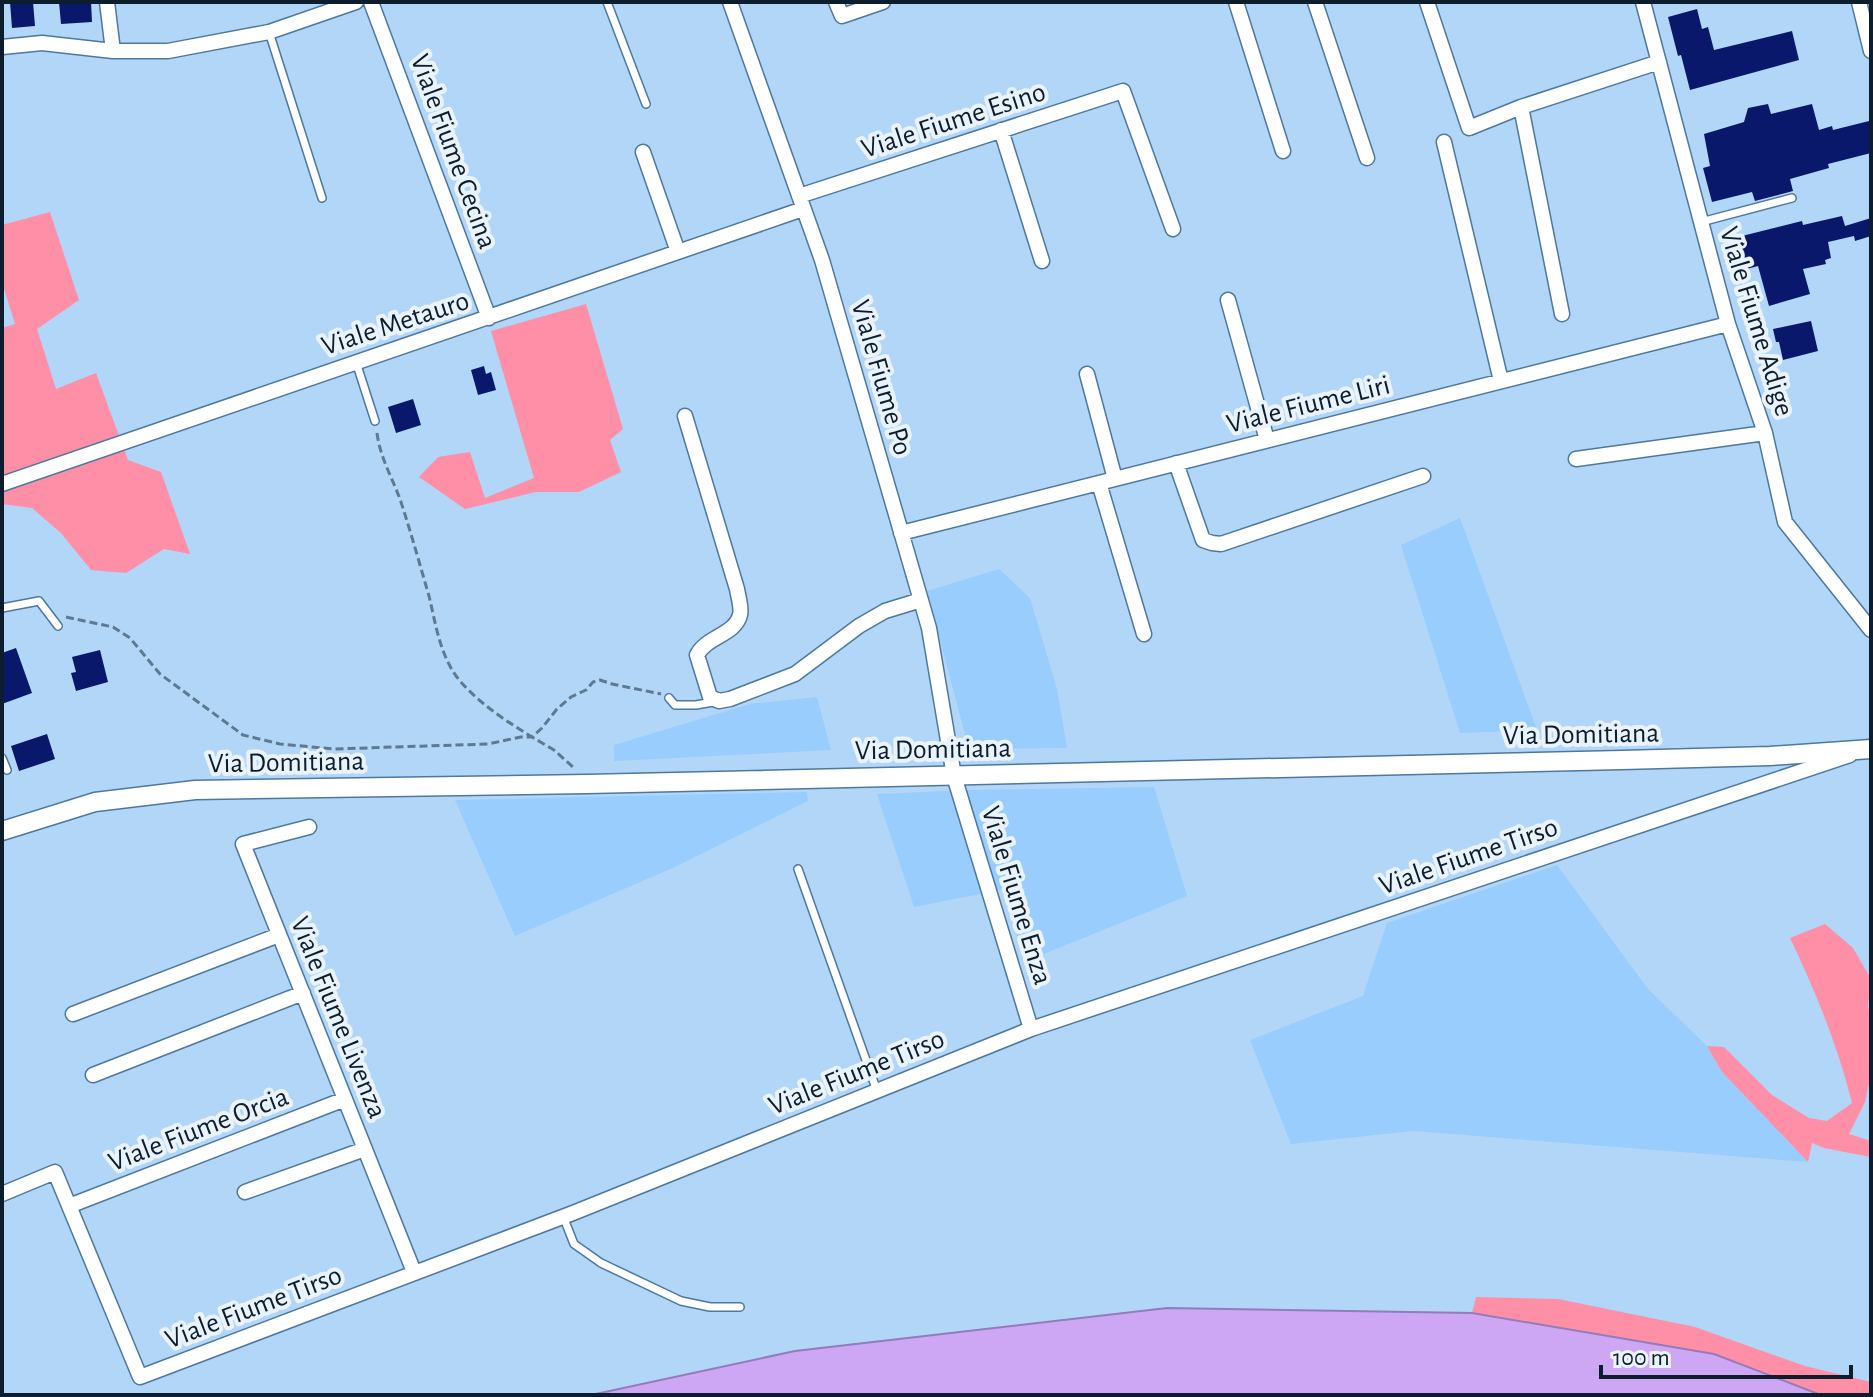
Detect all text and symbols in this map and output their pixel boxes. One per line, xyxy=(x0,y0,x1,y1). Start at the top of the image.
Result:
street label: Viale Fiume Cecina xyxy=(405,51,501,253)
street label: Viale Fiume Esino xyxy=(858,78,1049,164)
street label: Viale Fiume Adige xyxy=(1714,224,1798,420)
street label: Viale Metauro xyxy=(319,287,473,361)
street label: Viale Fiume Po xyxy=(846,297,917,458)
street label: Viale Fiume Liri xyxy=(1224,371,1393,439)
street label: Via Domitiana xyxy=(1502,720,1660,750)
street label: Via Domitiana xyxy=(854,735,1012,765)
street label: Via Domitiana xyxy=(207,748,365,778)
street label: Viale Fiume Enza xyxy=(976,803,1057,988)
street label: Viale Fiume Tirso xyxy=(1376,813,1561,900)
street label: Viale Fiume Livenza xyxy=(285,913,391,1122)
street label: Viale Fiume Tirso xyxy=(765,1025,948,1121)
street label: Viale Fiume Orcia xyxy=(105,1083,293,1177)
street label: Viale Fiume Tirso xyxy=(162,1261,346,1354)
scale bar xyxy=(1601,1329,1851,1379)
text: 100 m xyxy=(1613,1346,1670,1370)

